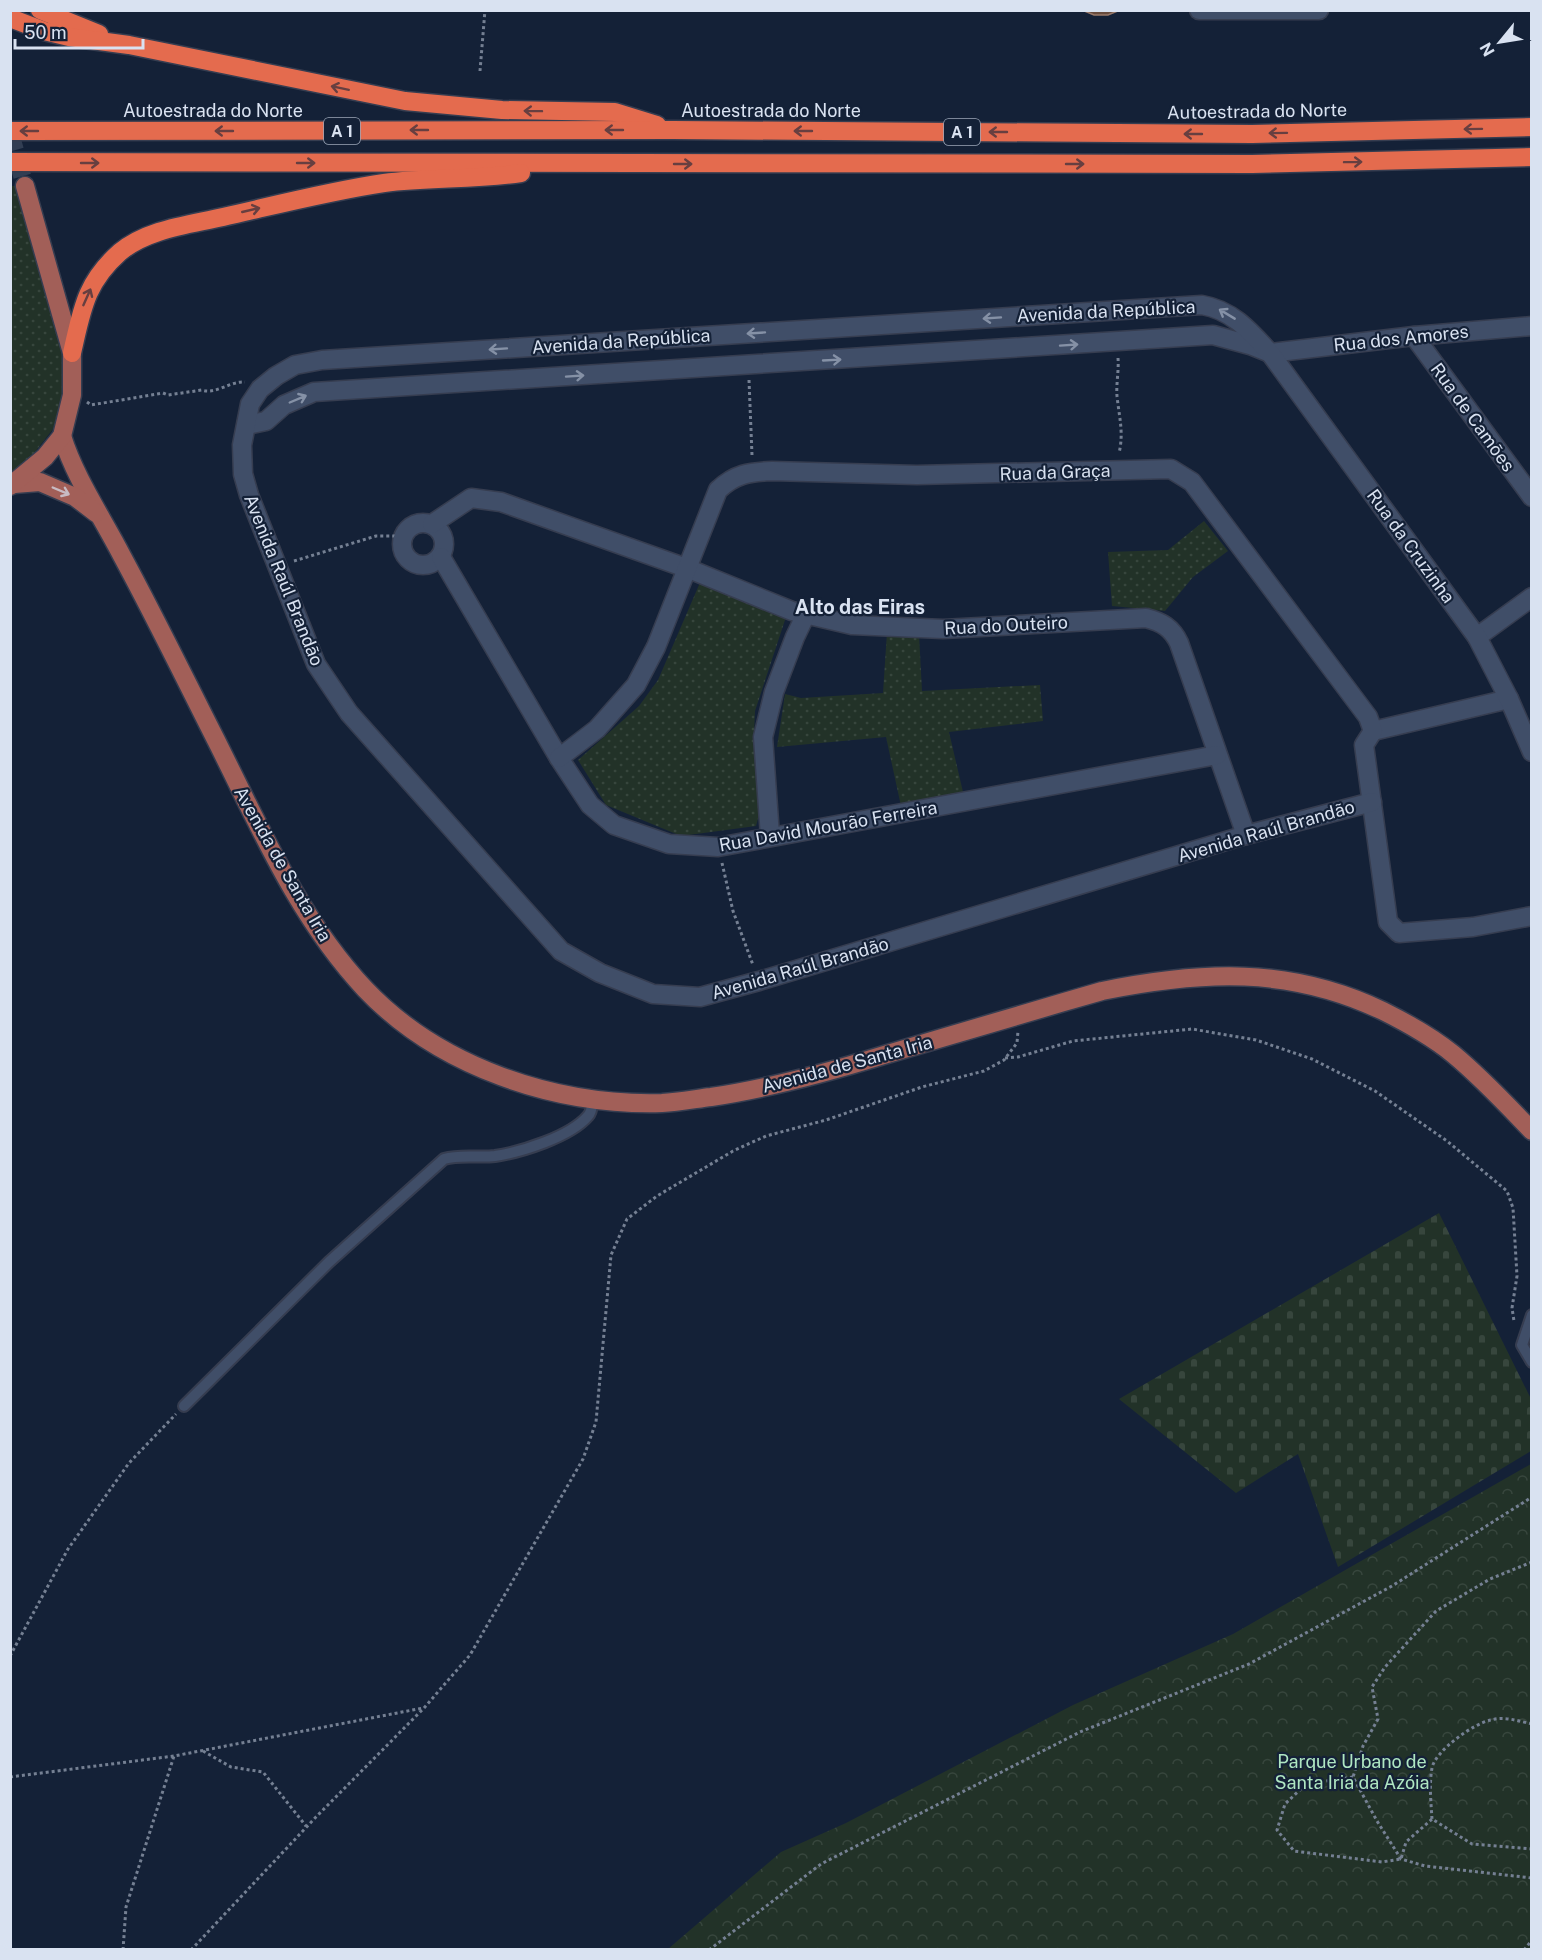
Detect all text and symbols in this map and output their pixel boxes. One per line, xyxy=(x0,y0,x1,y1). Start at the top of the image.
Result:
scale bar xyxy=(15,12,142,50)
north arrow xyxy=(1470,12,1530,72)
text: 50 m xyxy=(24,22,67,43)
text: N xyxy=(1476,39,1499,59)
one-way arrow xyxy=(331,82,350,93)
street label: Autoestrada do Norte xyxy=(1167,99,1347,123)
street label: Autoestrada do Norte xyxy=(123,100,303,121)
street label: Autoestrada do Norte xyxy=(681,100,861,121)
one-way arrow xyxy=(524,105,544,116)
road number: A 1 xyxy=(324,118,360,144)
road number: A 1 xyxy=(944,119,980,145)
one-way arrow xyxy=(1464,123,1484,134)
one-way arrow xyxy=(605,124,625,136)
one-way arrow xyxy=(20,125,40,137)
one-way arrow xyxy=(215,125,235,137)
one-way arrow xyxy=(410,125,430,136)
one-way arrow xyxy=(794,125,814,137)
one-way arrow xyxy=(989,126,1009,138)
one-way arrow xyxy=(1184,128,1204,140)
one-way arrow xyxy=(1269,128,1289,139)
one-way arrow xyxy=(1342,156,1362,168)
one-way arrow xyxy=(79,157,99,169)
one-way arrow xyxy=(295,157,315,169)
one-way arrow xyxy=(672,158,692,170)
one-way arrow xyxy=(1065,158,1085,170)
one-way arrow xyxy=(242,204,261,216)
one-way arrow xyxy=(82,288,93,306)
street label: Avenida da República xyxy=(1016,296,1196,326)
one-way arrow xyxy=(1219,307,1236,319)
one-way arrow xyxy=(983,312,1003,323)
street label: Rua dos Amores xyxy=(1333,320,1469,356)
street label: Avenida da República xyxy=(531,324,711,358)
one-way arrow xyxy=(746,327,766,338)
one-way arrow xyxy=(1058,339,1078,350)
one-way arrow xyxy=(489,343,509,354)
one-way arrow xyxy=(822,354,842,365)
street label: Rua de Camões xyxy=(1427,359,1519,475)
one-way arrow xyxy=(564,370,584,381)
one-way arrow xyxy=(288,392,306,404)
street label: Rua da Graça xyxy=(999,460,1111,484)
street label: Rua da Cruzinha xyxy=(1363,485,1459,607)
one-way arrow xyxy=(51,486,70,497)
street label: Avenida Raúl Brandão xyxy=(240,491,328,669)
district label: Alto das Eiras xyxy=(795,595,925,619)
street label: Rua do Outeiro xyxy=(944,611,1068,639)
street label: Avenida de Santa Iria xyxy=(230,783,336,945)
street label: Rua David Mourão Ferreira xyxy=(717,796,939,856)
street label: Avenida Raúl Brandão xyxy=(1175,796,1357,866)
street label: Avenida Raúl Brandão xyxy=(709,933,891,1003)
street label: Avenida de Santa Iria xyxy=(760,1031,934,1097)
park label: Parque Urbano de Santa Iria da Azóia xyxy=(1275,1751,1429,1793)

